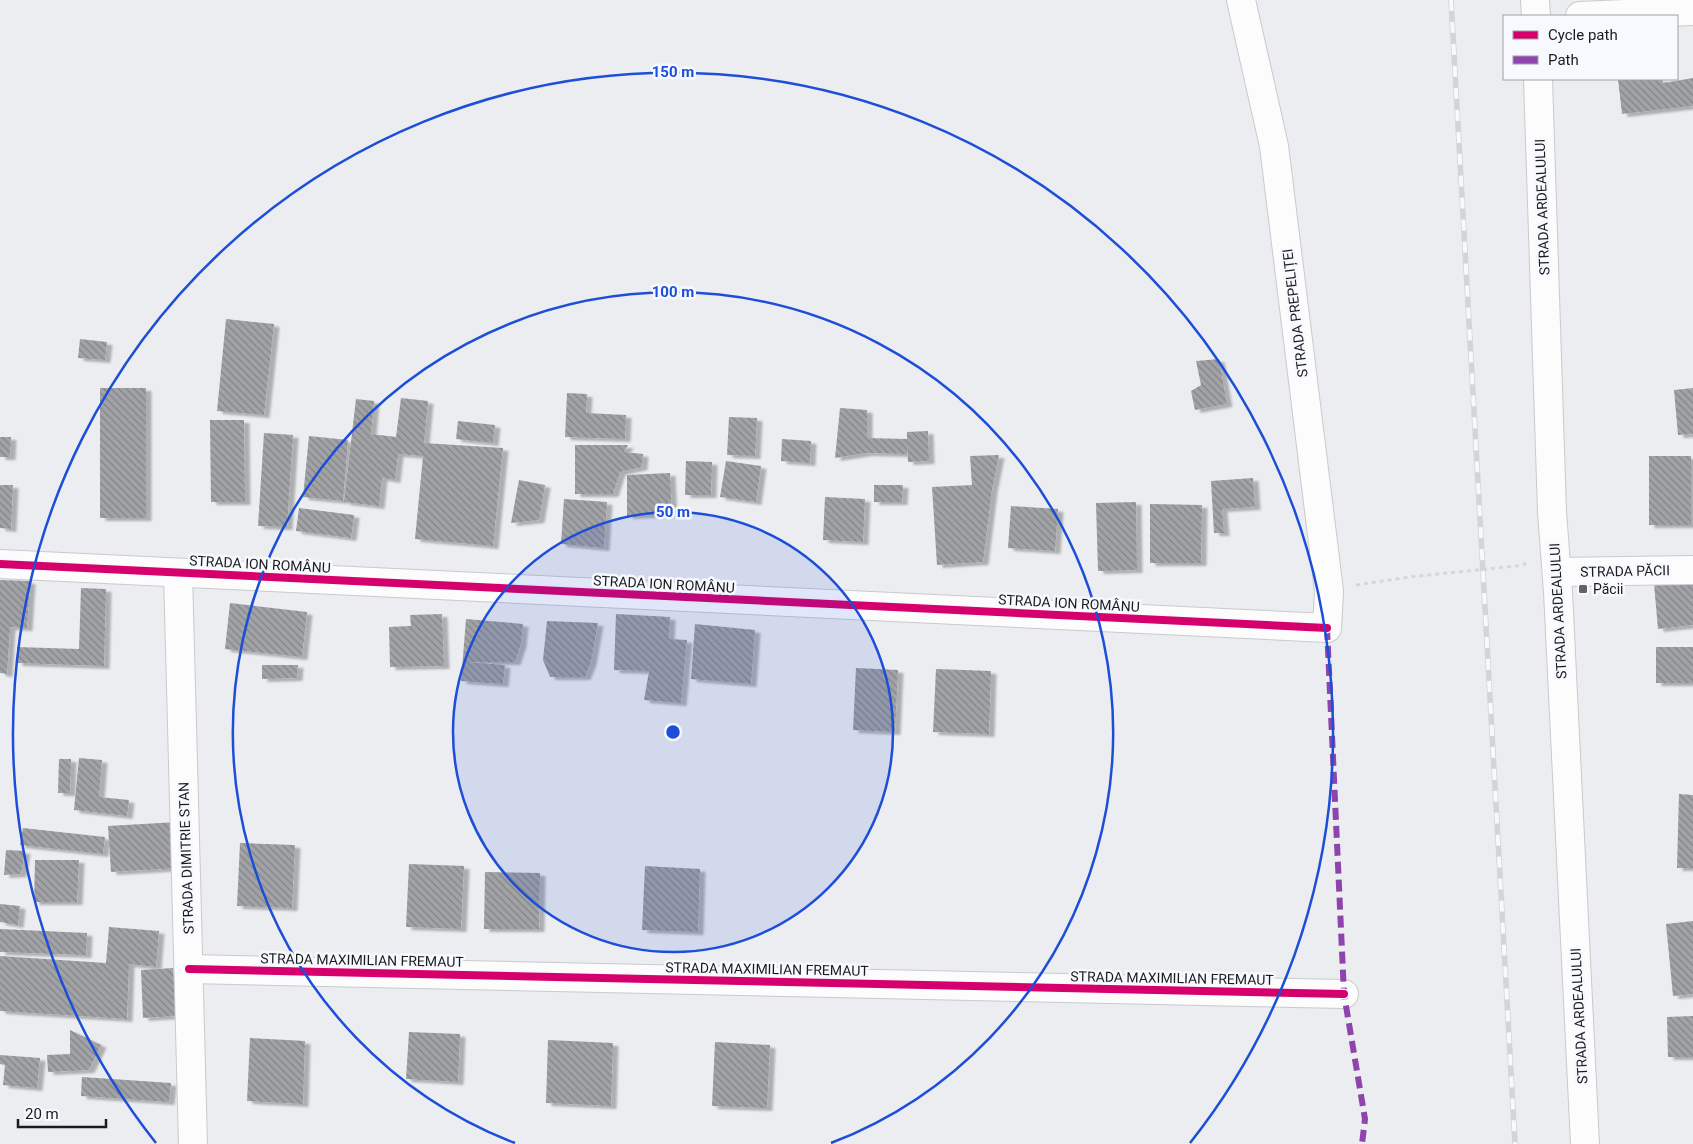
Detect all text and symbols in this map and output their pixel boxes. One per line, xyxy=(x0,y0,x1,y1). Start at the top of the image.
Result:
legend xyxy=(1503,15,1678,80)
text: Cycle path xyxy=(1548,26,1618,44)
text: Path xyxy=(1548,51,1579,69)
text: 150 m xyxy=(652,63,694,81)
street label: STRADA ARDEALULUI xyxy=(1532,139,1552,275)
street label: STRADA PREPELIȚEI xyxy=(1279,248,1312,378)
text: 100 m xyxy=(652,283,694,301)
text: 50 m xyxy=(656,503,690,521)
street label: STRADA ARDEALULUI xyxy=(1546,542,1570,680)
street label: STRADA ION ROMÂNU xyxy=(189,551,331,576)
street label: STRADA PĂCII xyxy=(1580,562,1670,580)
street label: STRADA ION ROMÂNU xyxy=(593,571,735,596)
place label: Păcii xyxy=(1593,581,1624,597)
marker: Păcii xyxy=(1577,583,1589,595)
street label: STRADA ION ROMÂNU xyxy=(998,590,1140,615)
centre of rings xyxy=(664,723,682,741)
street label: STRADA DIMITRIE STAN xyxy=(175,782,197,934)
street label: STRADA ARDEALULUI xyxy=(1567,947,1591,1085)
street label: STRADA MAXIMILIAN FREMAUT xyxy=(260,950,464,970)
street label: STRADA MAXIMILIAN FREMAUT xyxy=(665,959,869,979)
street label: STRADA MAXIMILIAN FREMAUT xyxy=(1070,968,1274,988)
scale bar xyxy=(18,1096,105,1128)
text: 20 m xyxy=(25,1105,59,1123)

